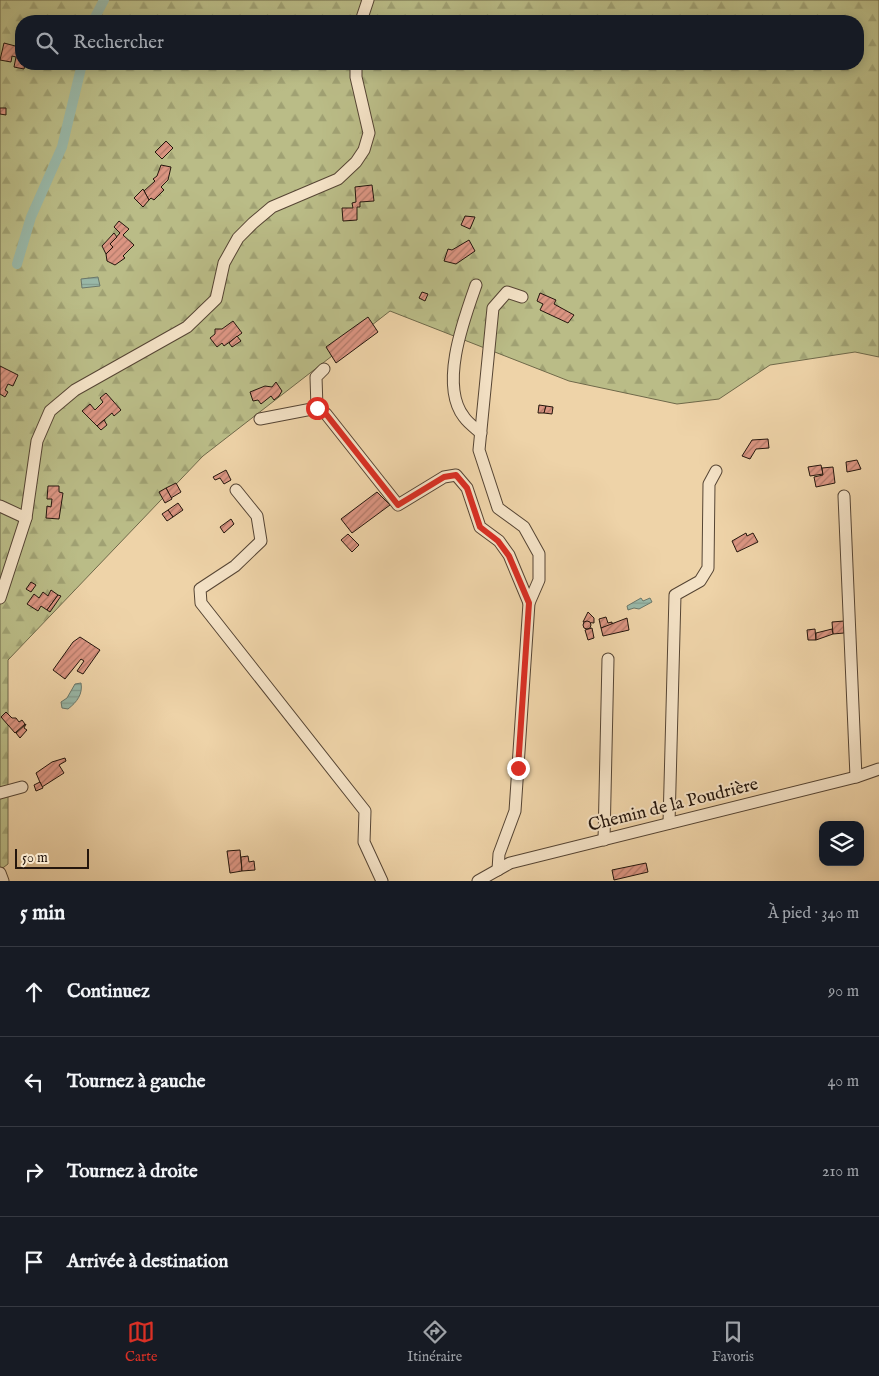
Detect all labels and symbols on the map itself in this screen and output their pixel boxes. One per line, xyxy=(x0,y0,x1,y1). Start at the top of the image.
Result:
route start xyxy=(306,397,329,420)
route end xyxy=(507,757,530,780)
street label: Chemin de la Poudrière xyxy=(586,773,761,838)
scale bar xyxy=(15,846,89,869)

